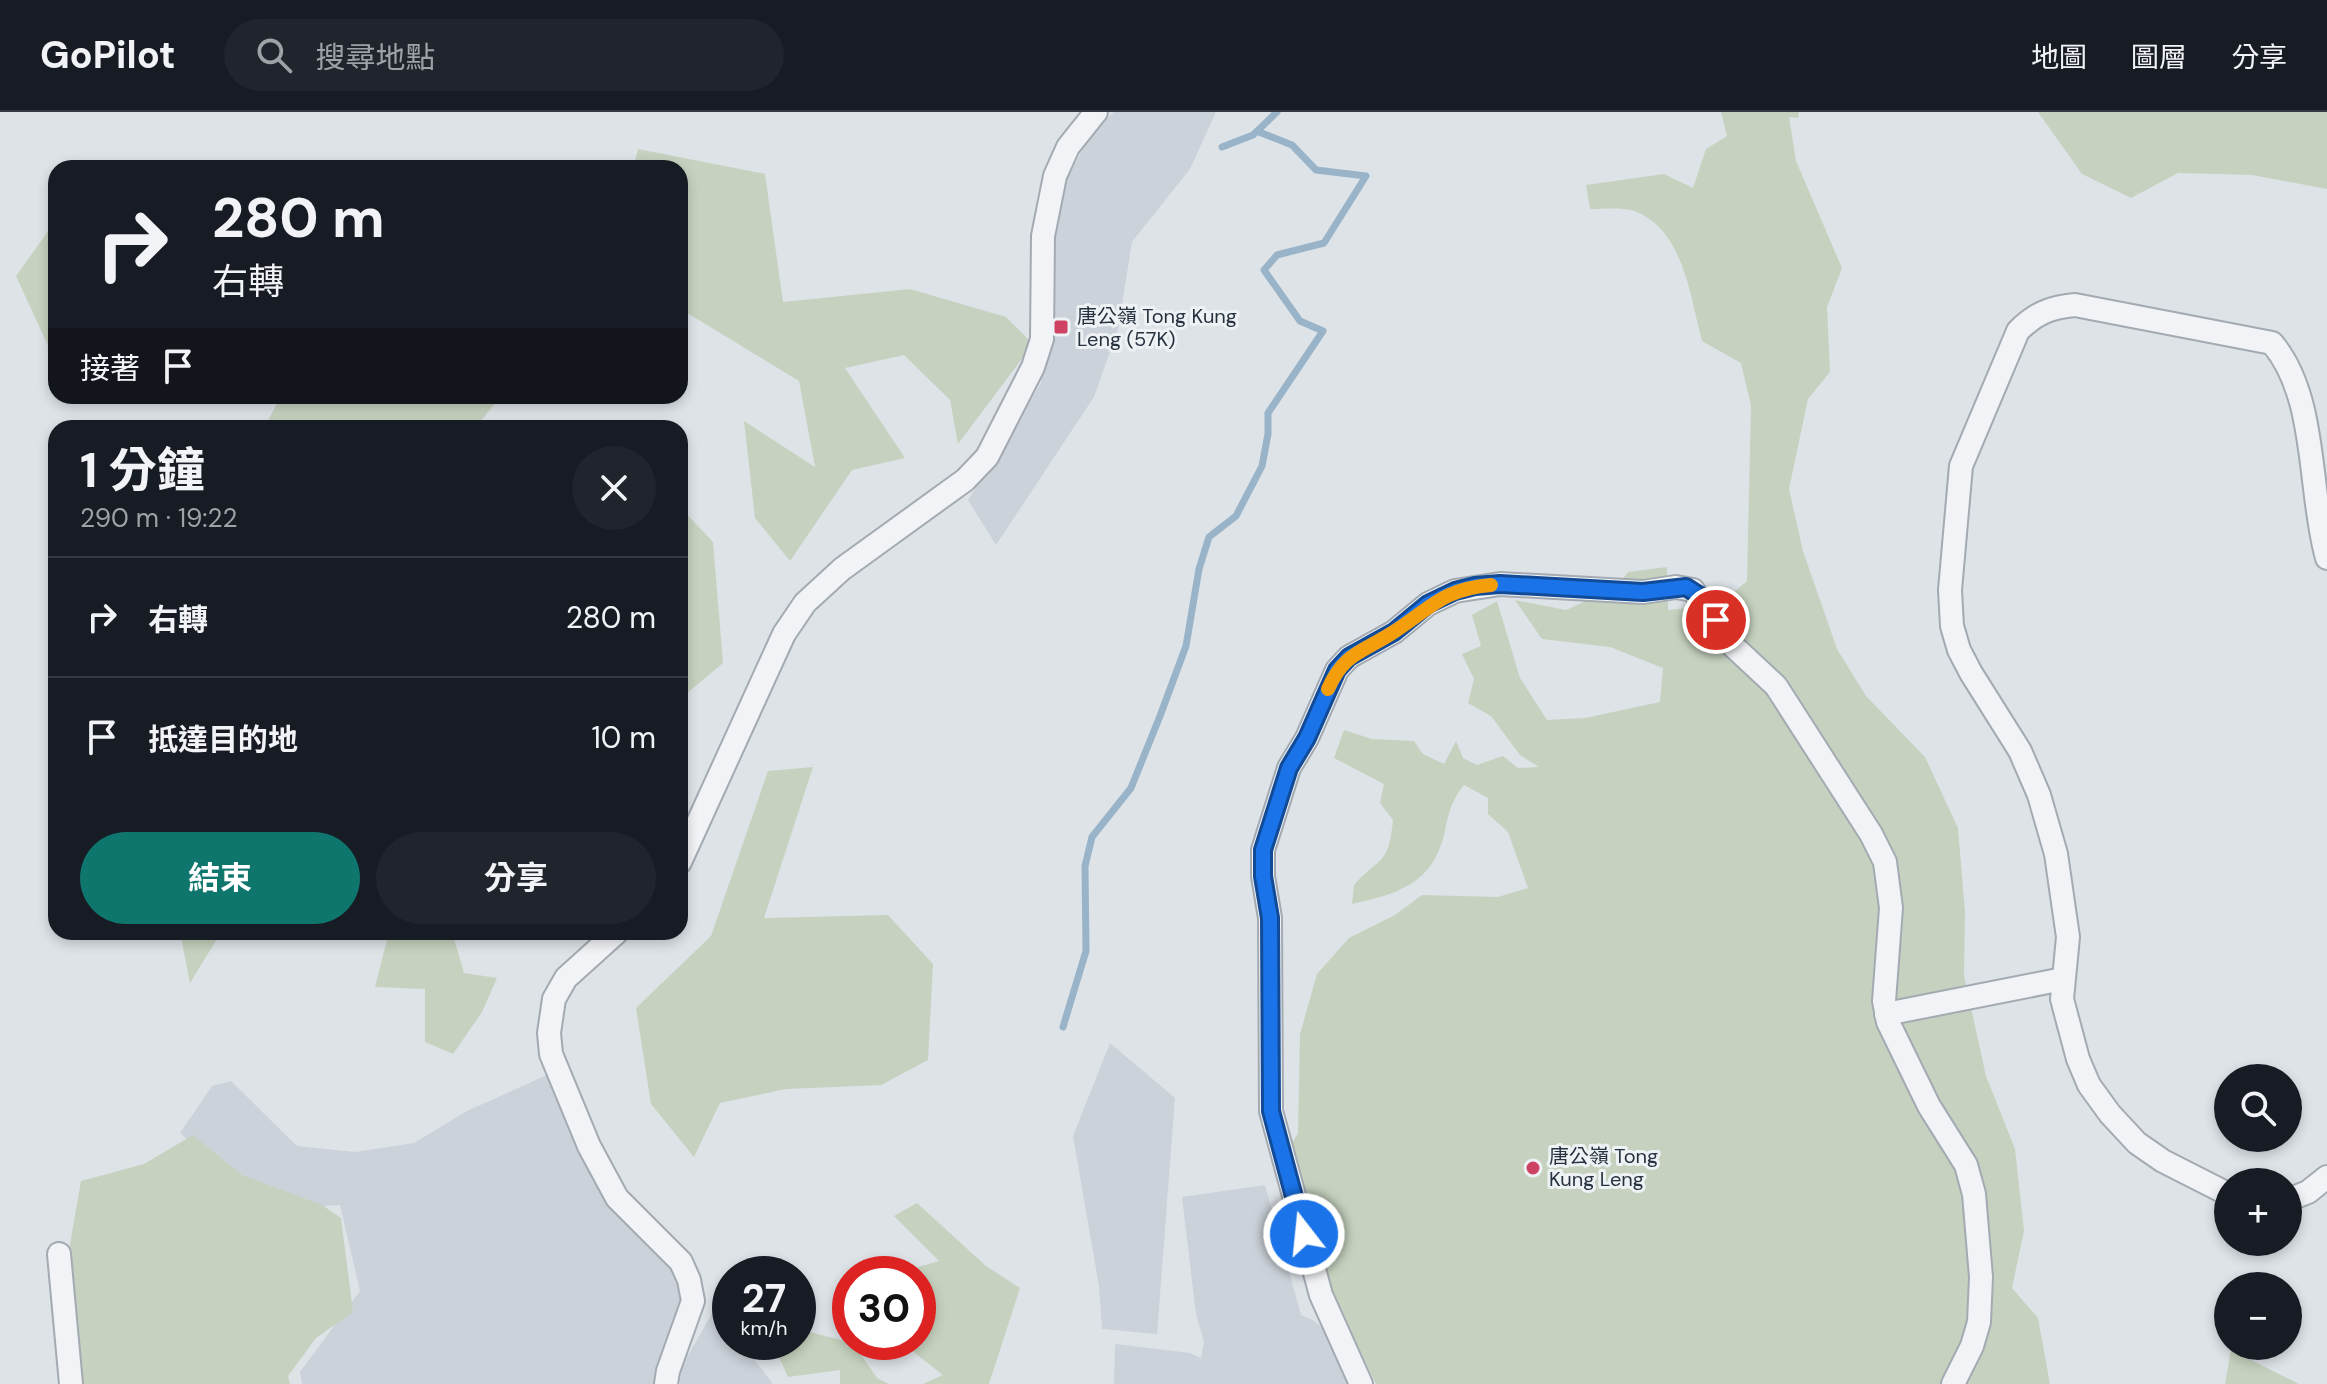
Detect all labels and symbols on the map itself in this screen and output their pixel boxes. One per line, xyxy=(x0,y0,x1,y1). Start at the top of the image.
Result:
place label: 唐公嶺 Tong Kung Leng (57K) xyxy=(1077,303,1237,352)
marker: 唐公嶺 Tong Kung Leng (57K) xyxy=(1052,318,1070,336)
pin xyxy=(1682,586,1750,654)
place label: 唐公嶺 Tong Kung Leng xyxy=(1549,1143,1658,1192)
marker: 唐公嶺 Tong Kung Leng xyxy=(1524,1159,1542,1177)
position arrow xyxy=(1262,1192,1346,1276)
speed limit sign: 30 xyxy=(832,1256,936,1360)

